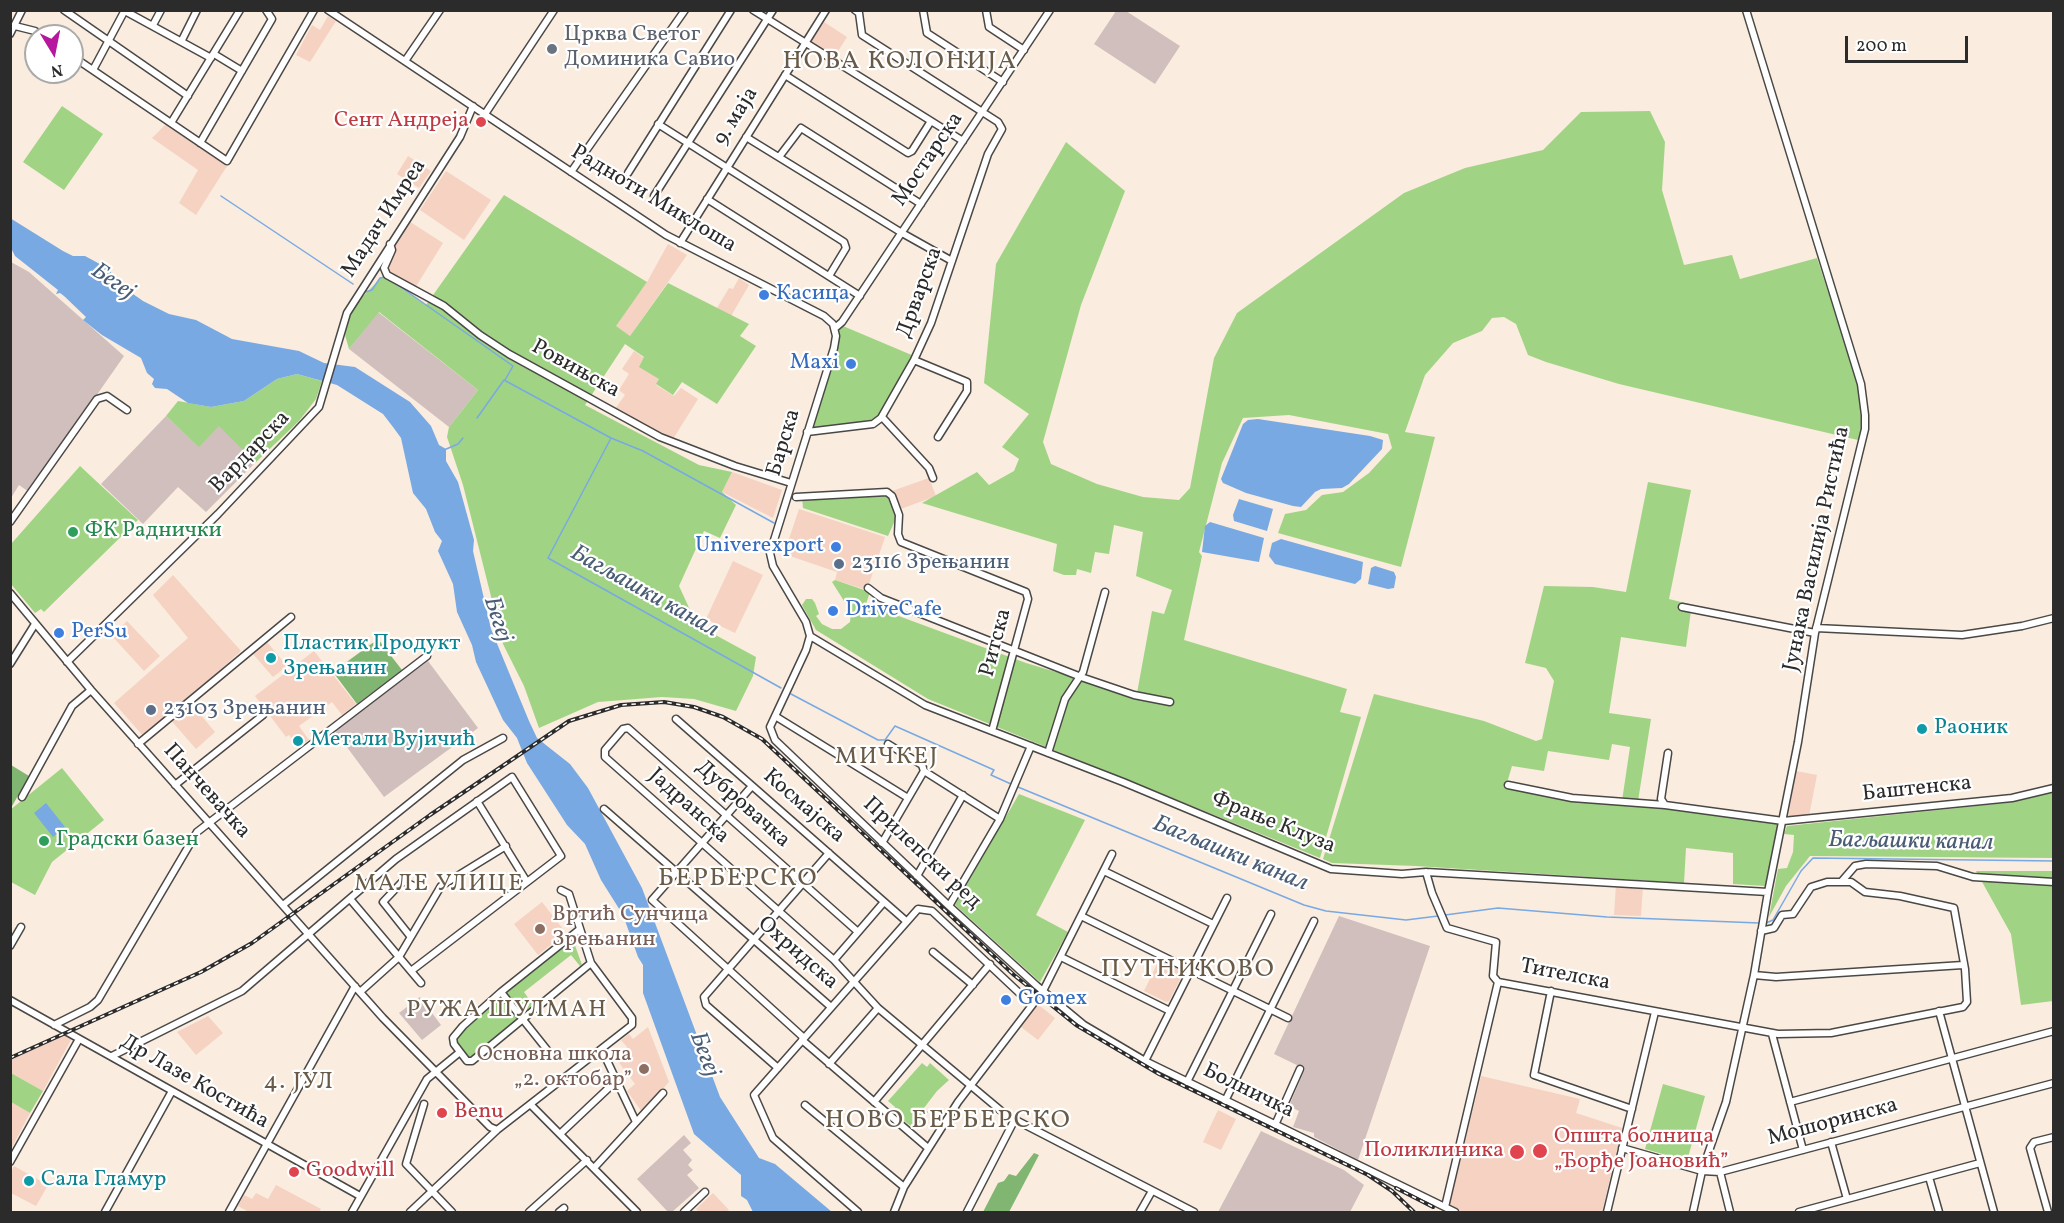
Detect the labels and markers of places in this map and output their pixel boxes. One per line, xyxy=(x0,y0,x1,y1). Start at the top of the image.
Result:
place label: Црква Светог Доминика Савио xyxy=(564,23,735,74)
marker: Црква Светог Доминика Савио xyxy=(545,42,559,56)
place label: Сент Андреја xyxy=(334,109,469,135)
marker: Сент Андреја xyxy=(474,115,488,129)
place label: Касица xyxy=(776,282,850,308)
marker: Касица xyxy=(757,288,771,302)
place label: Maxi xyxy=(790,351,839,377)
marker: Maxi xyxy=(844,357,858,371)
place label: ФК Раднички xyxy=(85,519,222,545)
marker: ФК Раднички xyxy=(66,525,80,539)
place label: Univerexport xyxy=(695,534,824,560)
marker: Univerexport xyxy=(829,540,843,554)
place label: 23116 Зрењанин xyxy=(851,551,1010,577)
marker: 23116 Зрењанин xyxy=(832,557,846,571)
place label: DriveCafe xyxy=(845,598,942,624)
marker: DriveCafe xyxy=(826,604,840,618)
place label: PerSu xyxy=(71,620,128,646)
marker: PerSu xyxy=(52,626,66,640)
place label: Пластик Продукт Зрењанин xyxy=(283,632,460,684)
marker: Пластик Продукт Зрењанин xyxy=(264,651,278,665)
place label: 23103 Зрењанин xyxy=(163,697,326,723)
marker: 23103 Зрењанин xyxy=(144,703,158,717)
place label: Раоник xyxy=(1934,716,2008,742)
marker: Раоник xyxy=(1915,722,1929,736)
place label: Метали Вујичић xyxy=(310,728,476,754)
marker: Метали Вујичић xyxy=(291,734,305,748)
place label: Градски базен xyxy=(56,828,199,854)
marker: Градски базен xyxy=(37,834,51,848)
place label: Вртић Сунчица Зрењанин xyxy=(552,903,709,954)
marker: Вртић Сунчица Зрењанин xyxy=(533,922,547,936)
place label: Gomex xyxy=(1018,987,1087,1013)
marker: Gomex xyxy=(999,993,1013,1007)
place label: Основна школа „2. октобар” xyxy=(477,1043,632,1094)
marker: Основна школа „2. октобар” xyxy=(637,1062,651,1076)
place label: Benu xyxy=(454,1100,504,1126)
marker: Benu xyxy=(435,1106,449,1120)
place label: Општа болница „Ђорђе Јоановић” xyxy=(1554,1125,1729,1176)
place label: Поликлиника xyxy=(1364,1139,1504,1165)
marker: Општа болница „Ђорђе Јоановић” xyxy=(1531,1142,1549,1160)
marker: Поликлиника xyxy=(1508,1143,1526,1161)
place label: Goodwill xyxy=(306,1159,395,1185)
marker: Goodwill xyxy=(287,1165,301,1179)
place label: Сала Гламур xyxy=(41,1168,166,1194)
marker: Сала Гламур xyxy=(22,1174,36,1188)

